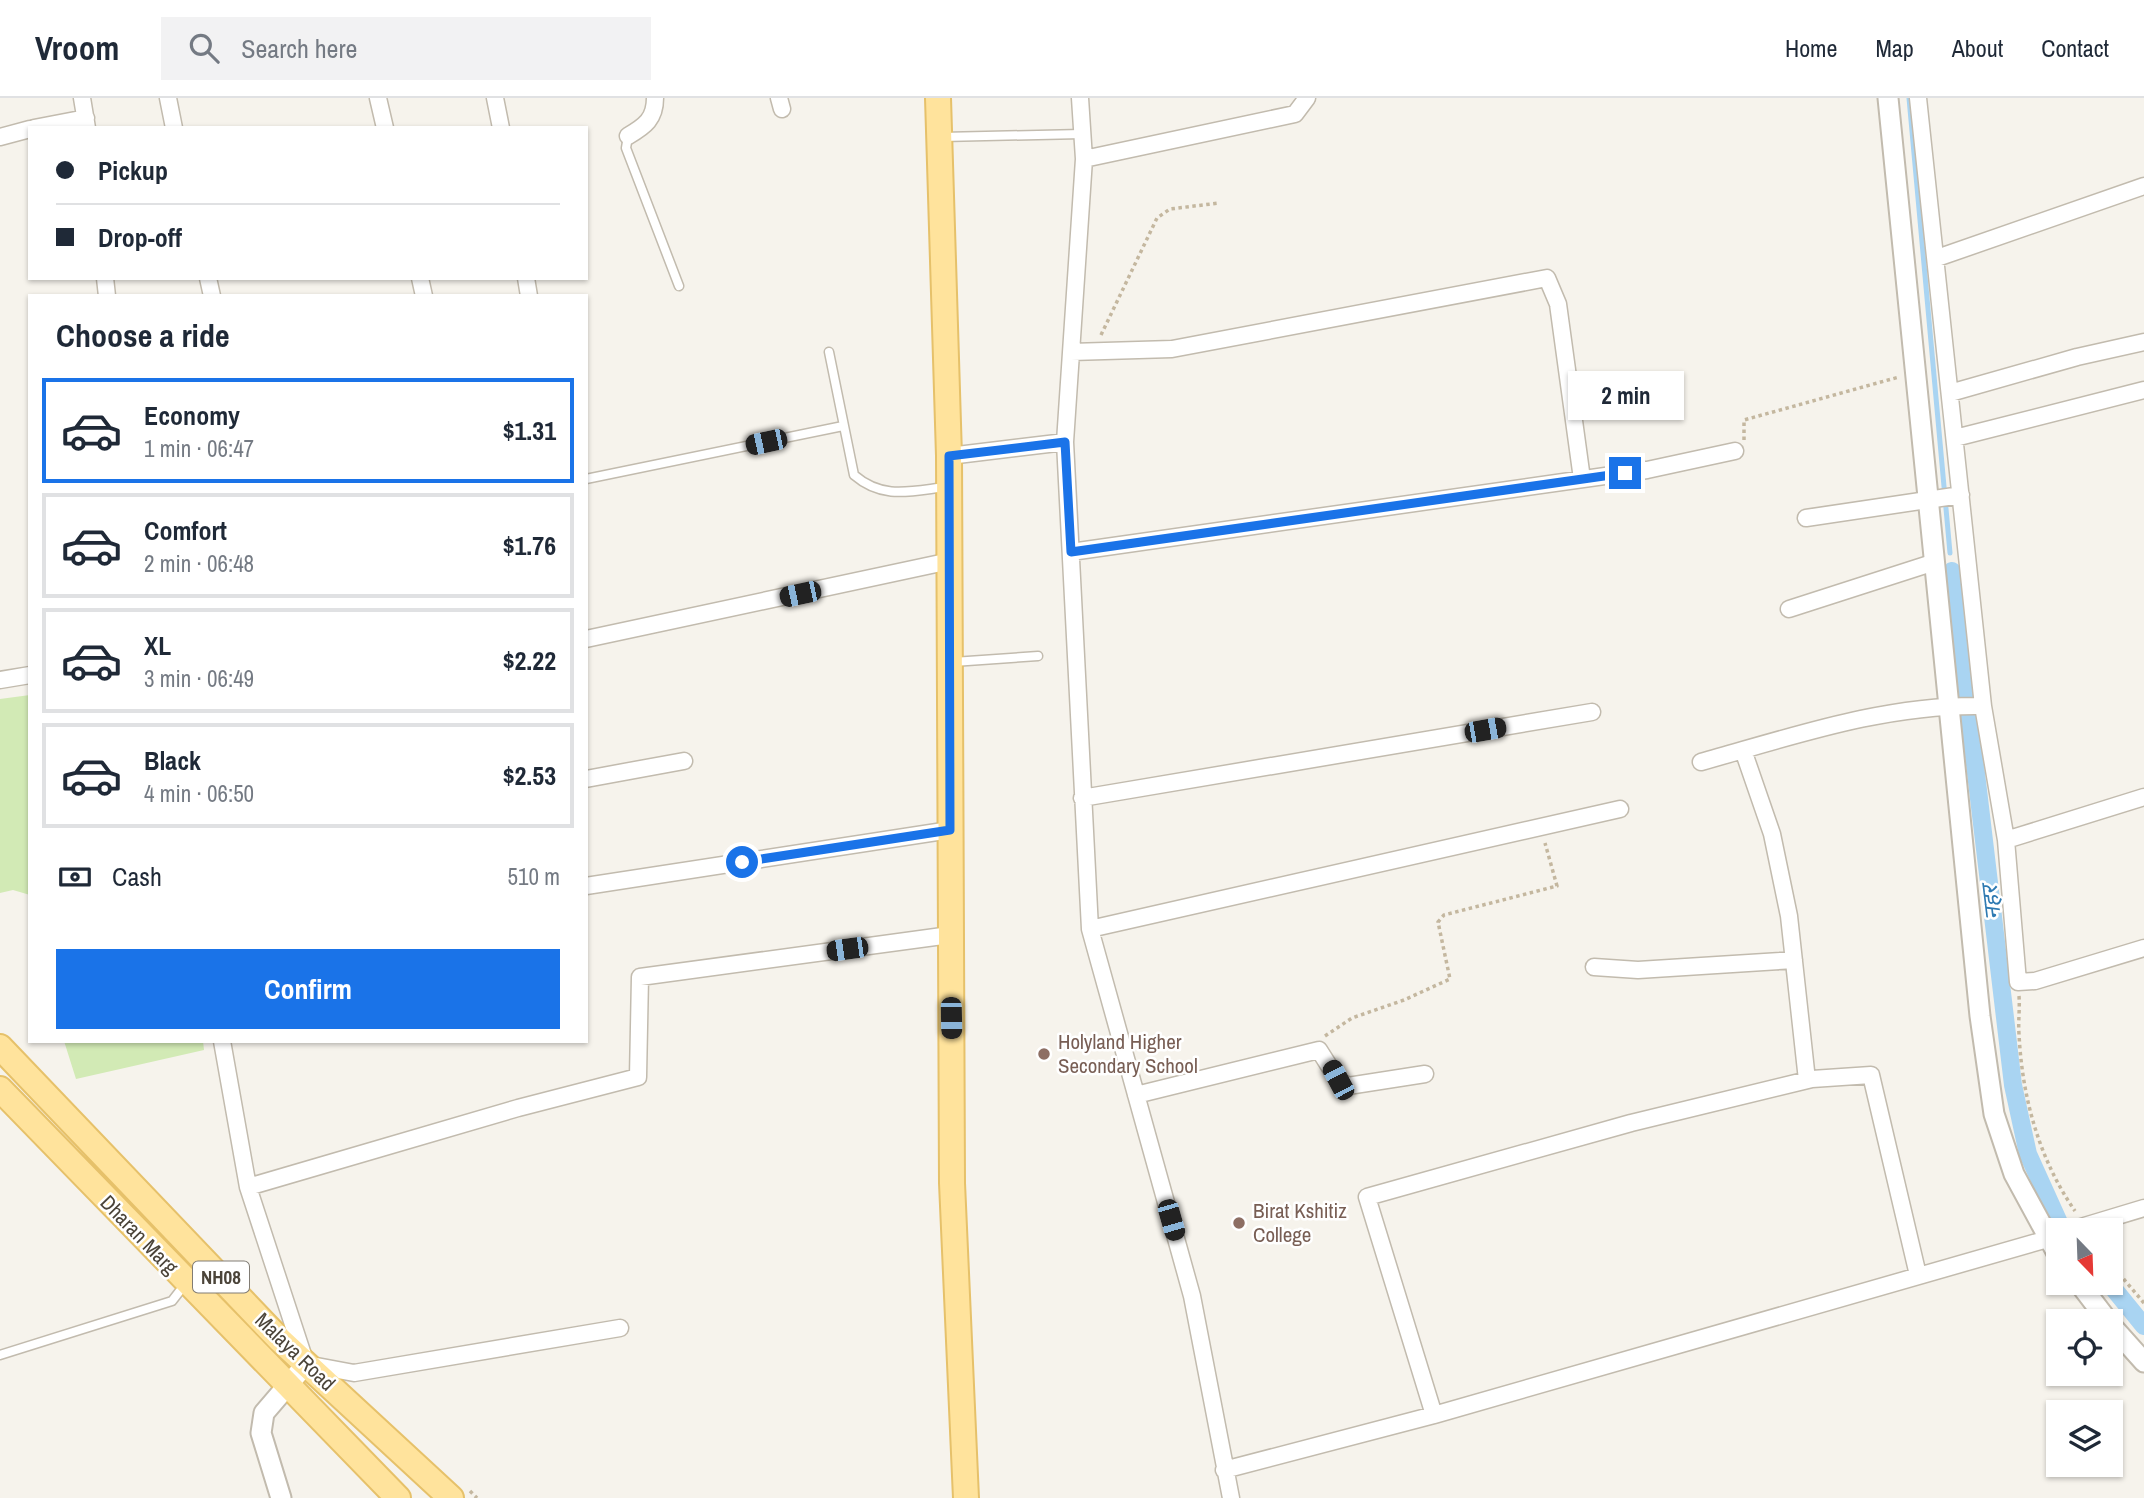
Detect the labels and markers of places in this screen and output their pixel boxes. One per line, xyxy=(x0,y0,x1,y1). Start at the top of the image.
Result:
place label: Holyland Higher Secondary School xyxy=(1058,1027,1198,1080)
marker: Holyland Higher Secondary School xyxy=(1036,1046,1052,1062)
place label: Birat Kshitiz College xyxy=(1253,1196,1347,1249)
marker: Birat Kshitiz College xyxy=(1231,1215,1247,1231)

